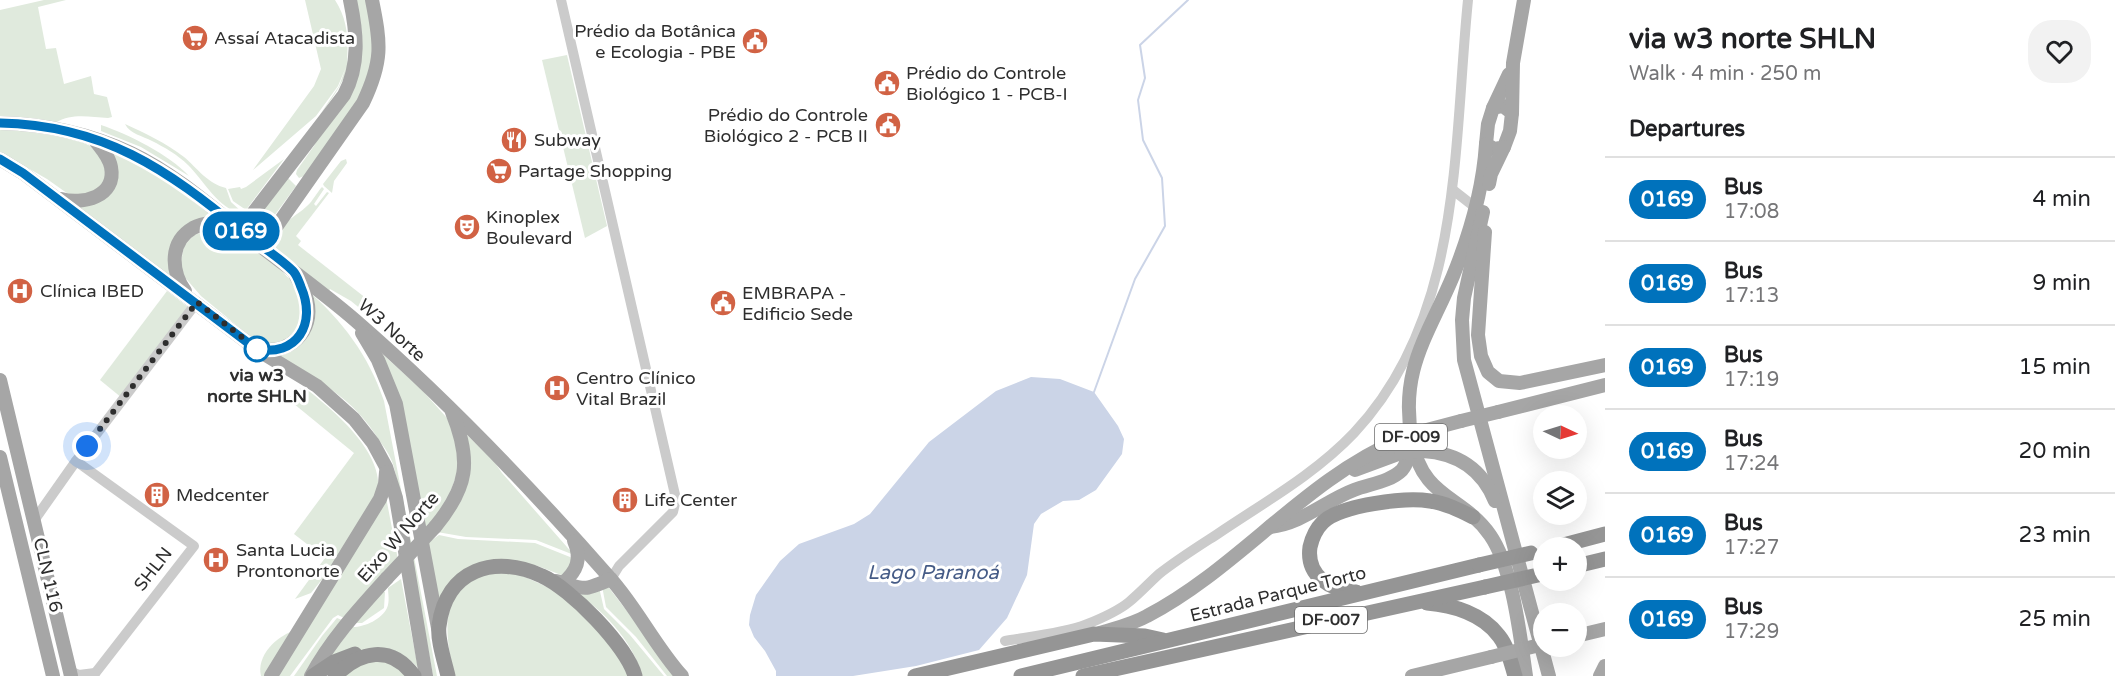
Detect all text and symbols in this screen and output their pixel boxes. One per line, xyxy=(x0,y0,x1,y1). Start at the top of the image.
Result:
place label: Prédio da Botânica e Ecologia - PBE xyxy=(574,20,736,63)
button: heart xyxy=(2028,20,2091,83)
text: via w3 norte SHLN xyxy=(1629,22,1876,56)
supermarket icon: Assaí Atacadista xyxy=(180,23,210,53)
public building icon: Prédio da Botânica e Ecologia - PBE xyxy=(740,26,770,56)
place label: Assaí Atacadista xyxy=(214,27,355,49)
place label: Prédio do Controle Biológico 1 - PCB-I xyxy=(906,62,1068,105)
text: Walk · 4 min · 250 m xyxy=(1629,62,1821,86)
public building icon: Prédio do Controle Biológico 1 - PCB-I xyxy=(872,68,902,98)
place label: Prédio do Controle Biológico 2 - PCB II xyxy=(704,104,868,147)
public building icon: Prédio do Controle Biológico 2 - PCB II xyxy=(873,110,903,140)
text: Departures xyxy=(1629,116,1745,142)
restaurant icon: Subway xyxy=(499,125,529,155)
place label: Subway xyxy=(534,129,601,151)
supermarket icon: Partage Shopping xyxy=(484,156,514,186)
place label: Partage Shopping xyxy=(518,160,672,182)
text: Bus xyxy=(1724,174,1763,200)
text: 4 min xyxy=(2032,186,2091,212)
text: 0169 xyxy=(1641,187,1694,212)
text: 17:08 xyxy=(1724,200,1779,224)
place label: Kinoplex Boulevard xyxy=(486,206,572,249)
line badge: 0169 xyxy=(199,212,283,250)
theatre icon: Kinoplex Boulevard xyxy=(452,212,482,242)
text: 0169 xyxy=(215,219,267,244)
text: Bus xyxy=(1724,258,1763,284)
text: 9 min xyxy=(2032,270,2091,296)
text: 0169 xyxy=(1641,271,1694,296)
hospital icon: Clínica IBED xyxy=(5,276,35,306)
place label: Clínica IBED xyxy=(40,280,144,302)
place label: EMBRAPA - Edificio Sede xyxy=(742,282,853,325)
text: 17:13 xyxy=(1724,284,1779,308)
public building icon: EMBRAPA - Edificio Sede xyxy=(708,288,738,318)
street label: W3 Norte xyxy=(354,294,430,366)
marker: via w3 norte SHLN xyxy=(244,336,270,362)
text: Bus xyxy=(1724,342,1763,368)
text: 15 min xyxy=(2019,354,2091,380)
text: 0169 xyxy=(1641,355,1694,380)
place label: via w3 norte SHLN xyxy=(207,364,307,407)
place label: Centro Clínico Vital Brazil xyxy=(576,367,696,410)
text: 17:19 xyxy=(1724,368,1779,392)
hospital icon: Centro Clínico Vital Brazil xyxy=(542,373,572,403)
north arrow xyxy=(1533,405,1587,459)
map controls xyxy=(1533,405,1587,657)
road number: DF-009 xyxy=(1375,424,1447,450)
text: Bus xyxy=(1724,426,1763,452)
your location xyxy=(72,431,102,461)
text: 20 min xyxy=(2019,438,2091,464)
text: 0169 xyxy=(1641,439,1694,464)
text: 17:24 xyxy=(1724,452,1779,476)
button: layers xyxy=(1533,471,1587,525)
building icon: Medcenter xyxy=(142,480,172,510)
place label: Medcenter xyxy=(176,484,269,506)
building icon: Life Center xyxy=(610,485,640,515)
street label: Eixo W Norte xyxy=(353,487,443,587)
place label: Life Center xyxy=(644,489,737,511)
text: Bus xyxy=(1724,510,1763,536)
text: 23 min xyxy=(2019,522,2091,548)
text: 0169 xyxy=(1641,523,1694,548)
street label: CLN 116 xyxy=(29,536,67,614)
text: 17:27 xyxy=(1724,536,1779,560)
button: + xyxy=(1533,537,1587,591)
place label: Santa Lucia Prontonorte xyxy=(236,539,340,582)
street label: SHLN xyxy=(129,543,177,595)
hospital icon: Santa Lucia Prontonorte xyxy=(201,545,231,575)
water label: Lago Paranoá xyxy=(867,561,999,585)
street label: Estrada Parque Torto xyxy=(1188,561,1368,627)
text: Bus xyxy=(1724,594,1763,620)
button: − xyxy=(1533,603,1587,657)
text: 25 min xyxy=(2019,606,2091,632)
road number: DF-007 xyxy=(1295,607,1367,633)
text: 0169 xyxy=(1641,607,1694,632)
text: 17:29 xyxy=(1724,620,1779,644)

